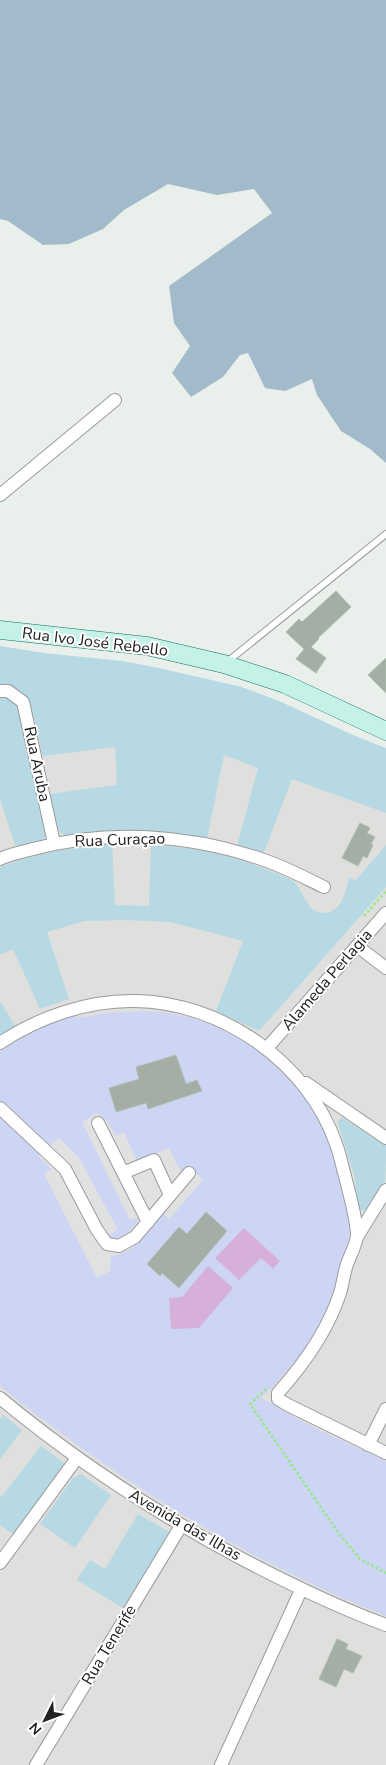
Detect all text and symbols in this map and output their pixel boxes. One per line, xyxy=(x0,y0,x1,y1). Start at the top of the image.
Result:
street label: Rua Ivo José Rebello xyxy=(21,622,169,662)
street label: Rua Aruba xyxy=(18,724,56,804)
street label: Rua Curaçao xyxy=(74,827,166,853)
street label: Alameda Perlagia xyxy=(277,925,377,1035)
street label: Avenida das Ilhas xyxy=(125,1484,245,1566)
street label: Rua Tenerife xyxy=(76,1601,142,1689)
north arrow xyxy=(20,1695,70,1745)
text: N xyxy=(25,1718,46,1739)

